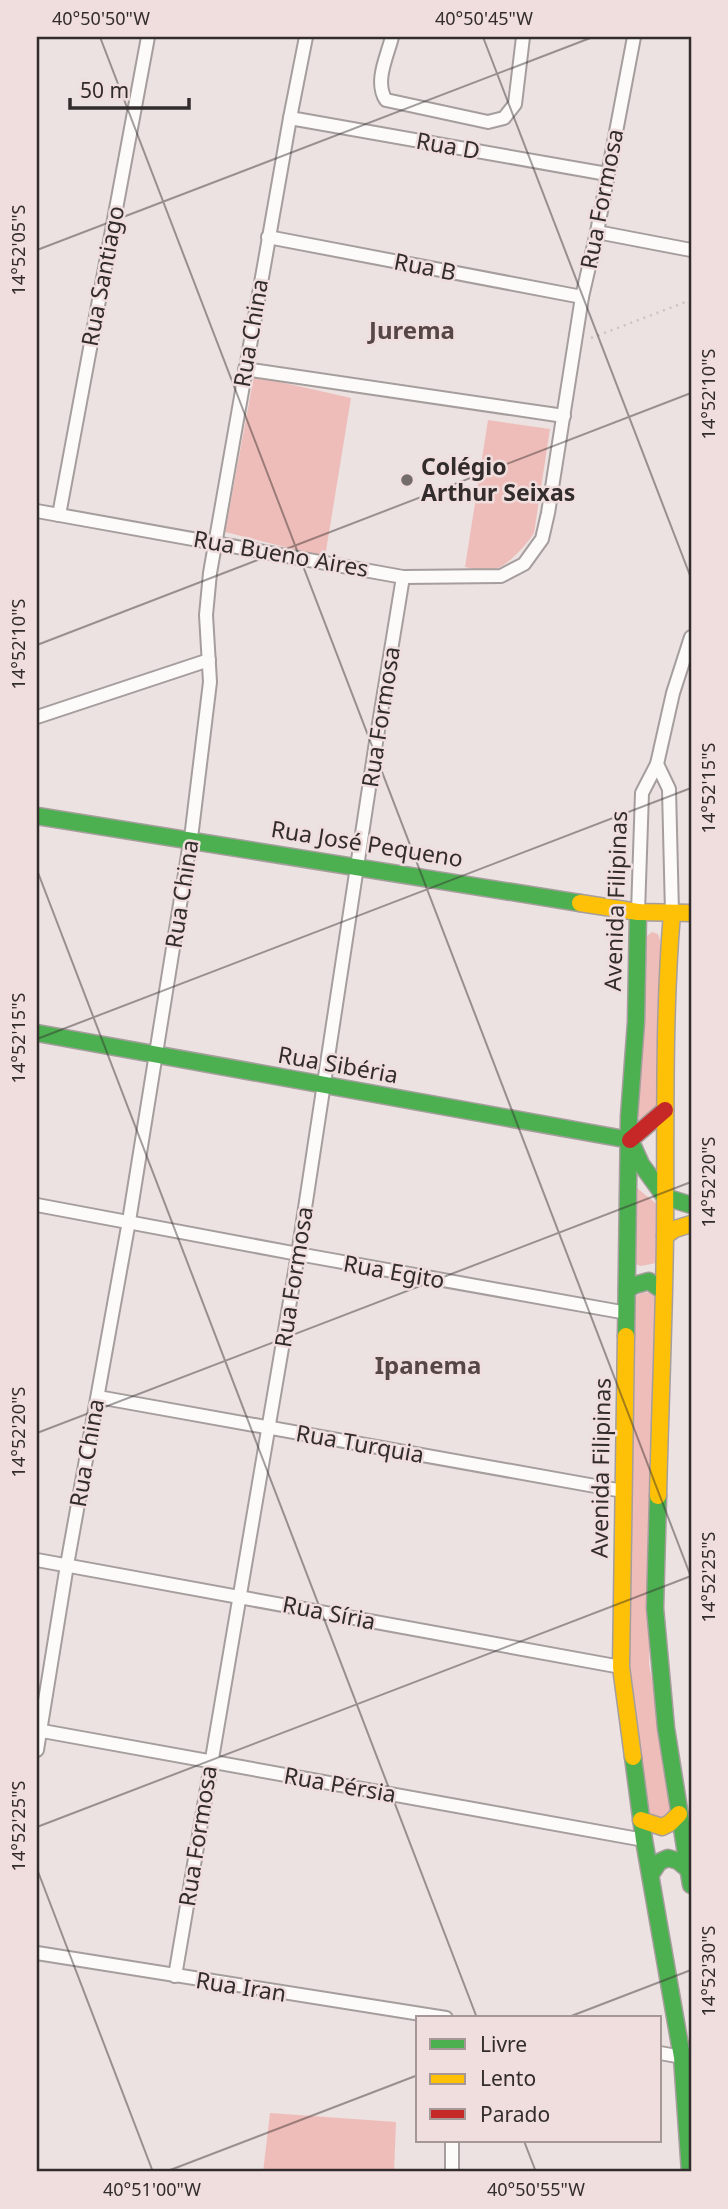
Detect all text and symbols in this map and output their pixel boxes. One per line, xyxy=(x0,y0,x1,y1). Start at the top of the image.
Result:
text: 40°50'50"W xyxy=(52,6,150,30)
text: 40°50'45"W xyxy=(435,6,533,30)
scale bar xyxy=(70,66,189,110)
text: 50 m xyxy=(80,76,129,104)
street label: Rua D xyxy=(414,124,483,166)
street label: Rua Formosa xyxy=(572,126,630,272)
street label: Rua Santiago xyxy=(73,203,131,349)
text: 14°52'05"S xyxy=(6,205,30,295)
street label: Rua B xyxy=(392,244,459,288)
street label: Rua China xyxy=(225,276,275,389)
district label: Jurema xyxy=(367,313,455,346)
text: 14°52'10"S xyxy=(696,349,720,439)
place label: Colégio Arthur Seixas xyxy=(421,450,575,508)
marker: Colégio Arthur Seixas xyxy=(399,472,415,488)
street label: Rua Bueno Aires xyxy=(191,522,371,584)
text: 14°52'10"S xyxy=(6,599,30,689)
street label: Rua Formosa xyxy=(353,644,407,790)
text: 14°52'15"S xyxy=(696,743,720,833)
street label: Avenida Filipinas xyxy=(596,810,634,992)
street label: Rua José Pequeno xyxy=(269,812,465,874)
street label: Rua China xyxy=(157,837,205,950)
text: 14°52'15"S xyxy=(6,993,30,1083)
street label: Rua Sibéria xyxy=(276,1038,401,1090)
text: 14°52'20"S xyxy=(696,1137,720,1227)
street label: Rua Formosa xyxy=(266,1204,320,1350)
street label: Rua Egito xyxy=(341,1246,447,1296)
district label: Ipanema xyxy=(375,1348,481,1381)
street label: Avenida Filipinas xyxy=(582,1377,618,1558)
text: 14°52'20"S xyxy=(6,1387,30,1477)
street label: Rua China xyxy=(61,1396,111,1509)
street label: Rua Turquia xyxy=(294,1416,427,1470)
text: 14°52'25"S xyxy=(696,1532,720,1622)
street label: Rua Síria xyxy=(280,1587,379,1637)
street label: Rua Pérsia xyxy=(281,1758,399,1810)
street label: Rua Formosa xyxy=(170,1763,224,1909)
text: 14°52'25"S xyxy=(6,1781,30,1871)
text: 14°52'30"S xyxy=(696,1926,720,2016)
street label: Rua Iran xyxy=(194,1963,289,2009)
legend xyxy=(416,2016,662,2142)
text: Livre xyxy=(480,2030,527,2058)
text: Lento xyxy=(480,2064,536,2092)
text: Parado xyxy=(480,2100,550,2128)
text: 40°51'00"W xyxy=(103,2177,201,2201)
text: 40°50'55"W xyxy=(487,2177,585,2201)

